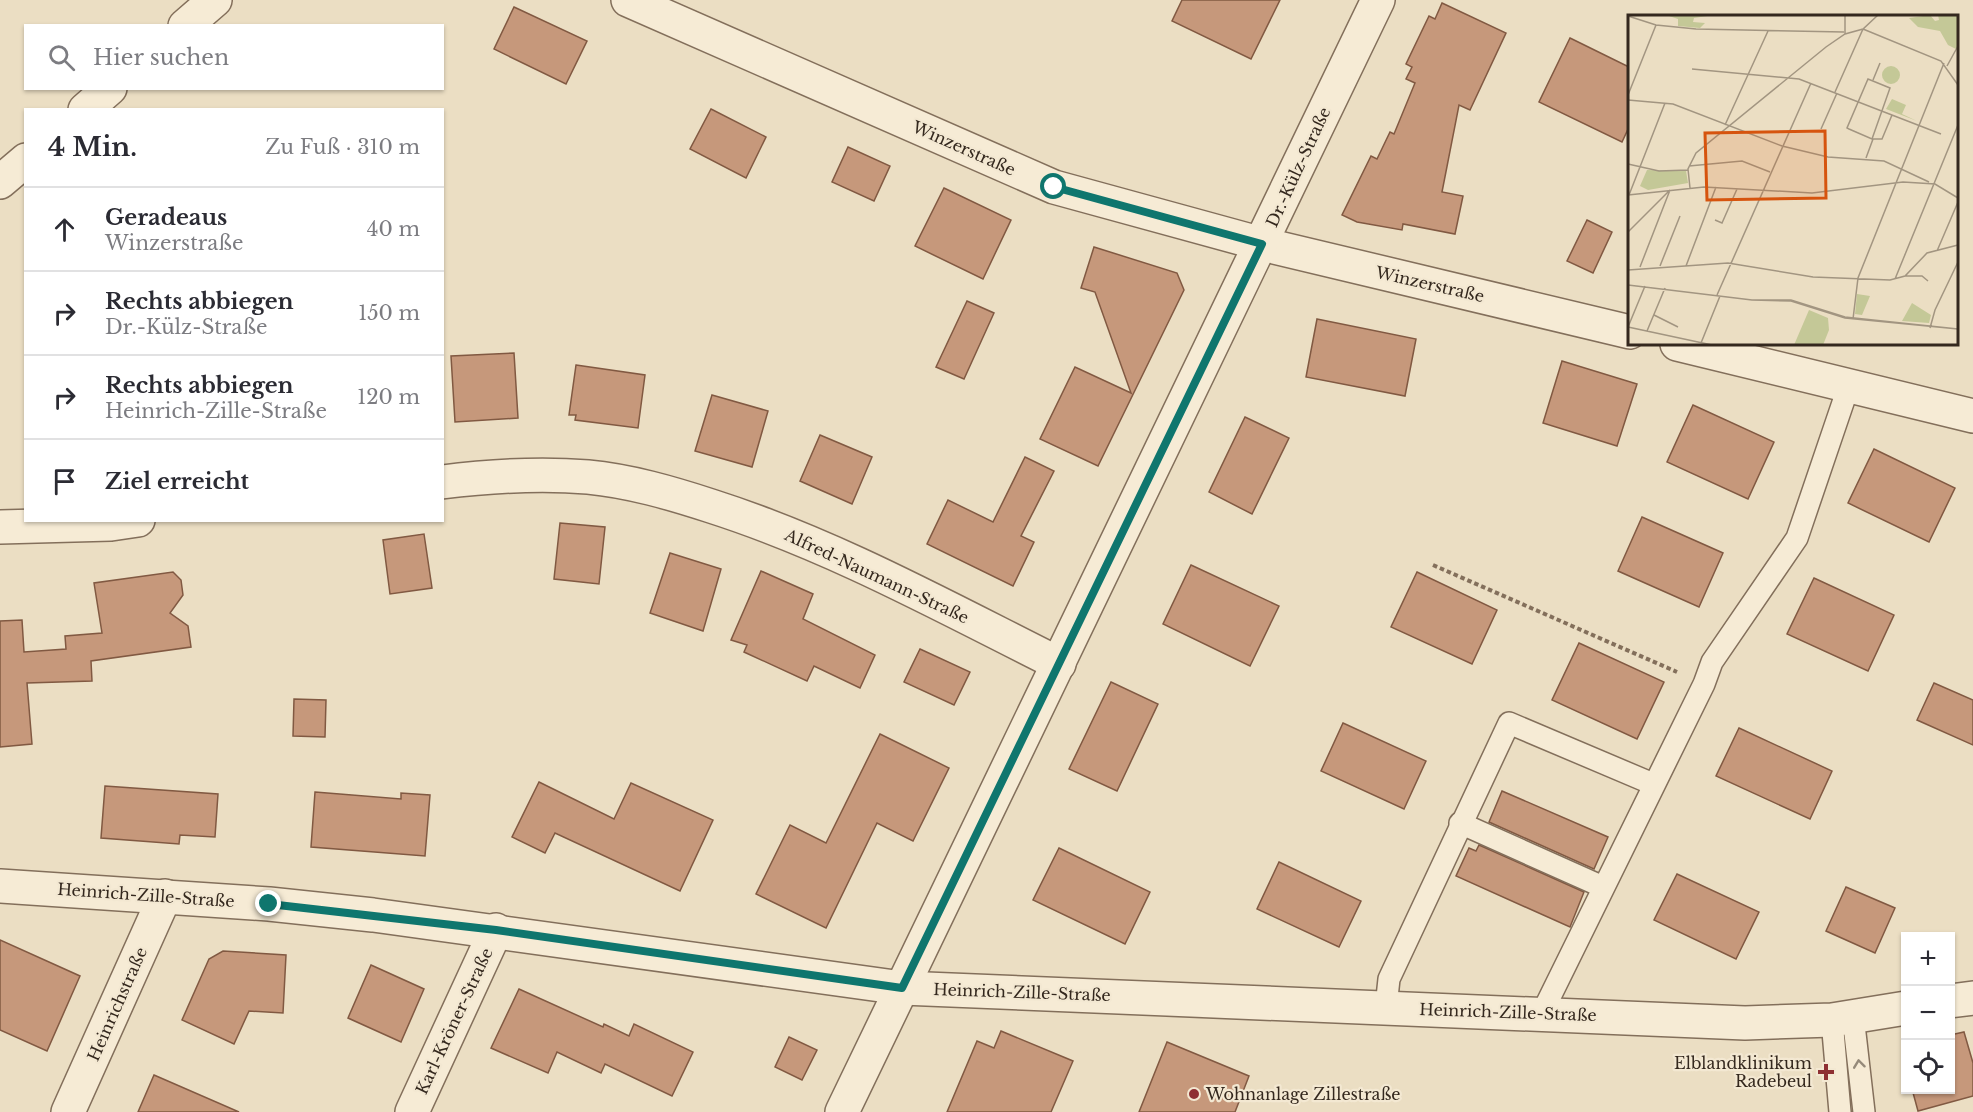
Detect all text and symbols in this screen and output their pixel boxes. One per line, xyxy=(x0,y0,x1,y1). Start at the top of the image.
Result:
inset map xyxy=(1628,15,1958,345)
search box xyxy=(24,24,444,90)
icon: search xyxy=(45,41,78,74)
text: Hier suchen xyxy=(93,44,229,71)
street label: Dr.-Külz-Straße xyxy=(1261,104,1335,230)
street label: Winzerstraße xyxy=(908,116,1019,180)
text: 4 Min. xyxy=(48,131,137,163)
text: Zu Fuß · 310 m xyxy=(265,135,420,159)
route start xyxy=(1040,173,1066,199)
text: Geradeaus xyxy=(105,204,227,231)
icon: ahead xyxy=(48,213,81,246)
text: 40 m xyxy=(367,217,420,241)
text: Winzerstraße xyxy=(105,231,243,255)
street label: Winzerstraße xyxy=(1373,262,1486,306)
text: Rechts abbiegen xyxy=(105,288,294,315)
icon: right xyxy=(48,297,81,330)
text: 150 m xyxy=(358,301,420,325)
text: Dr.-Külz-Straße xyxy=(105,315,268,339)
text: Rechts abbiegen xyxy=(105,372,294,399)
icon: right xyxy=(48,381,81,414)
text: 120 m xyxy=(357,385,420,409)
text: Heinrich-Zille-Straße xyxy=(105,399,327,423)
icon: arrive xyxy=(48,465,81,498)
text: Ziel erreicht xyxy=(105,468,249,495)
street label: Alfred-Naumann-Straße xyxy=(781,524,972,627)
street label: Heinrich-Zille-Straße xyxy=(57,879,235,911)
route end xyxy=(255,890,281,916)
map controls xyxy=(1901,932,1955,1094)
button: + xyxy=(1901,932,1955,986)
street label: Heinrichstraße xyxy=(83,944,151,1064)
street label: Karl-Kröner-Straße xyxy=(411,945,497,1097)
street label: Heinrich-Zille-Straße xyxy=(933,979,1111,1005)
button: − xyxy=(1901,986,1955,1040)
street label: Heinrich-Zille-Straße xyxy=(1419,999,1597,1025)
button: locate xyxy=(1901,1040,1955,1094)
place label: Elblandklinikum Radebeul xyxy=(1674,1053,1812,1091)
one-way arrow xyxy=(1853,1060,1866,1069)
marker: Elblandklinikum Radebeul xyxy=(1817,1063,1835,1081)
place label: Wohnanlage Zillestraße xyxy=(1205,1084,1401,1104)
marker: Wohnanlage Zillestraße xyxy=(1187,1087,1201,1101)

